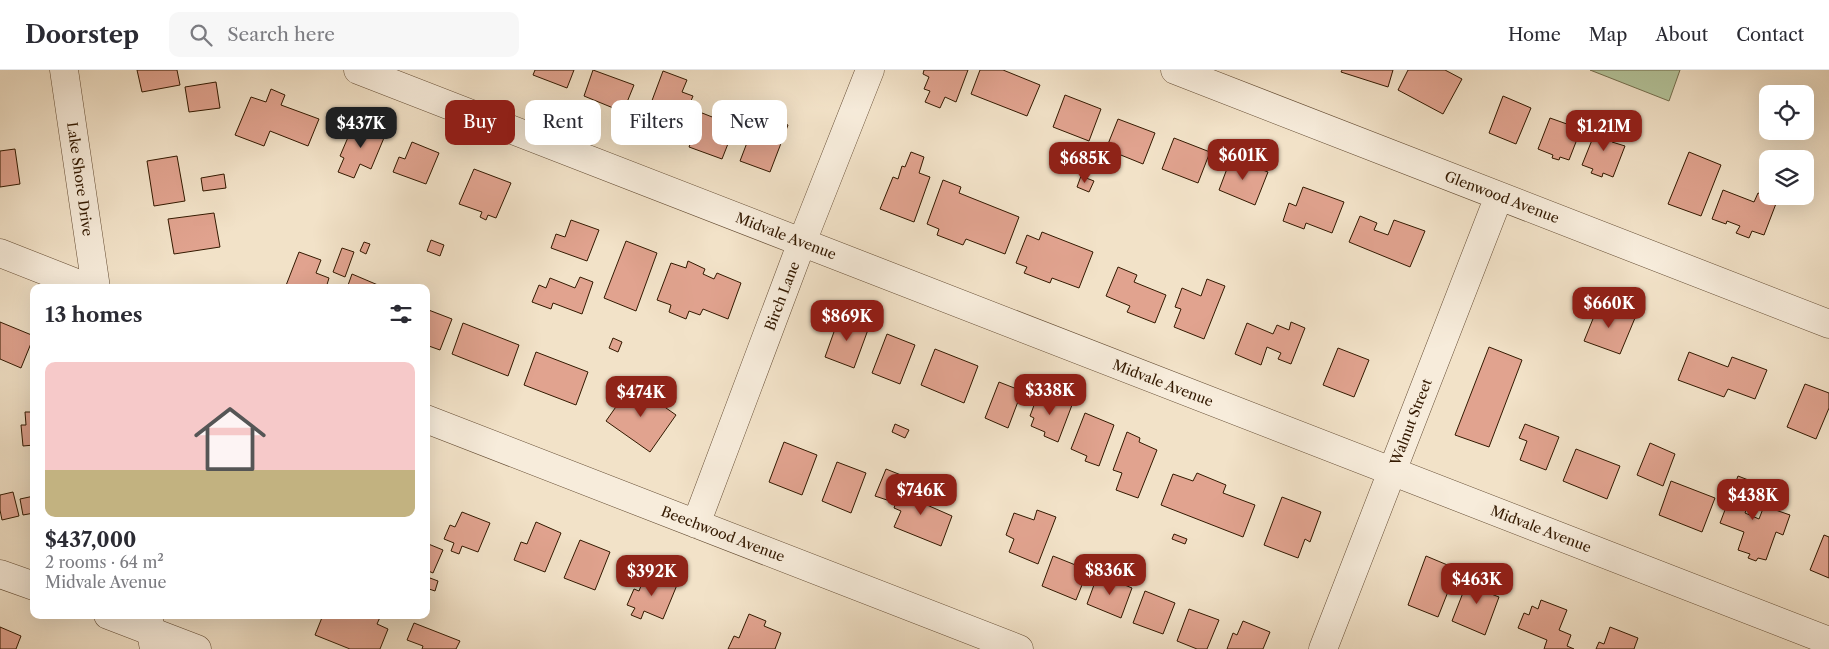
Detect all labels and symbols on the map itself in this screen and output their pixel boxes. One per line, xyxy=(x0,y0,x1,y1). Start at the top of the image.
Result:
pin: $437K xyxy=(326,106,396,149)
pin: $1.21M xyxy=(1563,109,1645,152)
street label: Lake Shore Drive xyxy=(63,121,97,237)
pin: $601K xyxy=(1208,138,1278,181)
pin: $685K xyxy=(1050,142,1120,184)
street label: Glenwood Avenue xyxy=(1442,167,1562,227)
street label: Midvale Avenue xyxy=(733,209,839,264)
street label: Birch Lane xyxy=(761,259,803,333)
pin: $660K xyxy=(1574,286,1644,329)
pin: $869K xyxy=(812,300,882,342)
street label: Midvale Avenue xyxy=(1110,356,1216,411)
pin: $338K xyxy=(1015,374,1085,416)
pin: $474K xyxy=(606,376,676,418)
street label: Walnut Street xyxy=(1386,376,1436,469)
pin: $746K xyxy=(886,474,956,516)
pin: $438K xyxy=(1718,478,1788,521)
street label: Beechwood Avenue xyxy=(659,502,788,566)
street label: Midvale Avenue xyxy=(1488,502,1594,557)
pin: $392K xyxy=(617,554,687,597)
pin: $836K xyxy=(1075,554,1145,596)
pin: $463K xyxy=(1442,562,1512,605)

